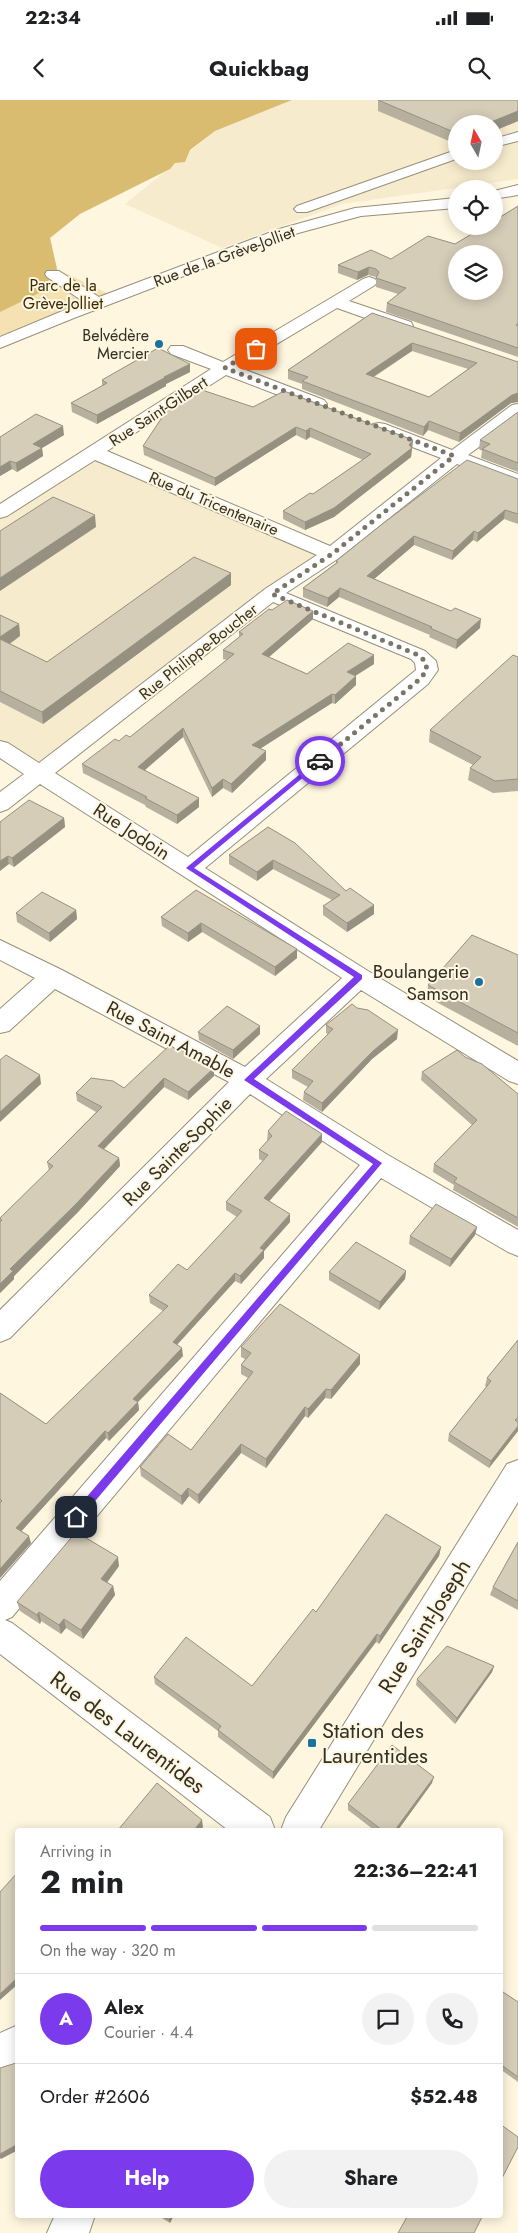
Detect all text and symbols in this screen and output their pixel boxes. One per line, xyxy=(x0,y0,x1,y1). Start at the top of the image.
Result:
text: 22:34 xyxy=(25,4,81,31)
text: Quickbag xyxy=(209,52,309,84)
icon: back xyxy=(25,54,53,82)
icon: search xyxy=(465,54,493,82)
north arrow xyxy=(448,115,502,170)
map controls xyxy=(448,115,503,300)
button: locate xyxy=(448,180,503,235)
street label: Rue de la Grève-Jolliet xyxy=(150,220,298,293)
button: layers xyxy=(448,245,503,300)
park label: Parc de la Grève-Jolliet xyxy=(23,274,103,315)
place label: Belvédère Mercier xyxy=(82,324,150,365)
pin xyxy=(235,328,277,370)
icon: bag xyxy=(242,335,270,363)
marker: Belvédère Mercier xyxy=(153,338,165,350)
street label: Rue Saint-Gilbert xyxy=(104,371,212,452)
street label: Rue du Tricentenaire xyxy=(146,466,282,541)
street label: Rue Philippe-Boucher xyxy=(134,597,263,705)
courier xyxy=(295,736,345,786)
icon: car xyxy=(306,747,334,775)
street label: Rue Jodoin xyxy=(88,796,176,866)
place label: Boulangerie Samson xyxy=(373,958,469,1007)
marker: Boulangerie Samson xyxy=(473,976,485,988)
street label: Rue Saint Amable xyxy=(102,994,240,1085)
street label: Rue Sainte-Sophie xyxy=(116,1090,238,1212)
pin xyxy=(55,1496,97,1538)
icon: home xyxy=(62,1503,90,1531)
street label: Rue Saint-Joseph xyxy=(370,1553,478,1699)
street label: Rue des Laurentides xyxy=(44,1663,212,1801)
place label: Station des Laurentides xyxy=(322,1714,428,1771)
marker: Station des Laurentides xyxy=(306,1737,318,1749)
text: Arriving in xyxy=(40,1840,112,1863)
text: 22:36–22:41 xyxy=(354,1857,478,1884)
text: 2 min xyxy=(40,1859,124,1905)
text: On the way · 320 m xyxy=(40,1939,176,1962)
button: chat xyxy=(362,1993,414,2045)
button: phone xyxy=(426,1993,478,2045)
text: Alex xyxy=(104,1994,144,2021)
text: A xyxy=(59,2005,73,2032)
text: Courier · 4.4 xyxy=(104,2021,193,2044)
text: Order #2606 xyxy=(40,2083,150,2110)
text: $52.48 xyxy=(410,2083,478,2110)
button: Help xyxy=(40,2150,254,2208)
button: Share xyxy=(264,2150,478,2208)

